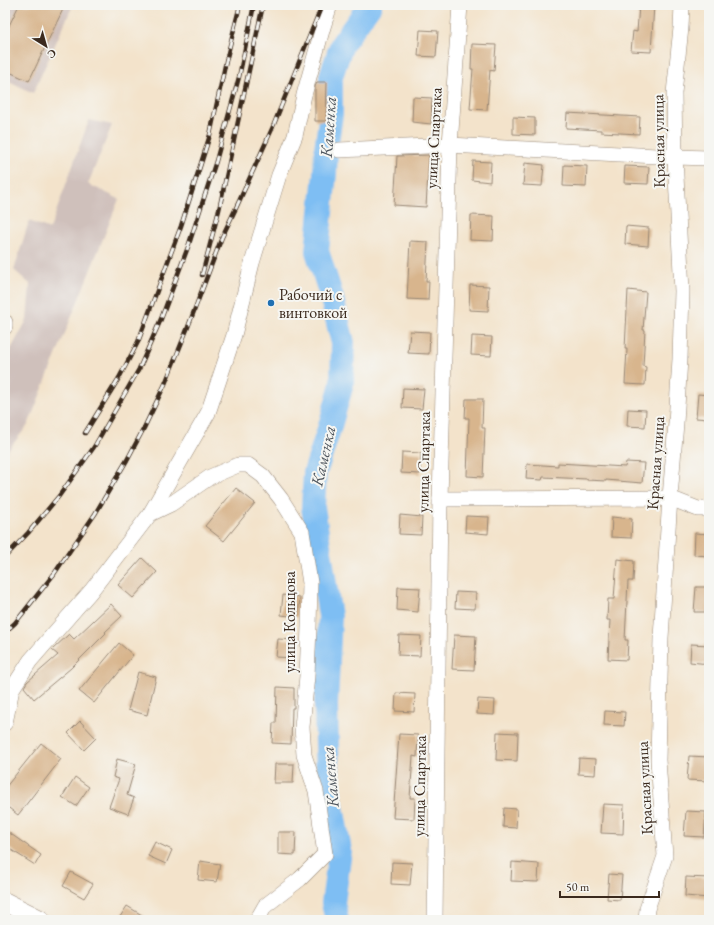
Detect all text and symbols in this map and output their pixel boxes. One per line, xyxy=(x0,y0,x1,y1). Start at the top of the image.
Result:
north arrow xyxy=(26,26,66,66)
text: С xyxy=(45,46,59,62)
street label: улица Спартака xyxy=(420,86,447,189)
street label: Красная улица xyxy=(647,93,670,188)
water label: Каменка xyxy=(315,96,341,159)
place label: Рабочий с винтовкой xyxy=(279,284,348,323)
marker: Рабочий с винтовкой xyxy=(266,298,276,308)
street label: улица Спартака xyxy=(412,411,435,513)
street label: Красная улица xyxy=(642,415,669,510)
water label: Каменка xyxy=(305,424,341,489)
street label: улица Кольцова xyxy=(279,571,300,673)
street label: улица Спартака xyxy=(408,735,431,837)
street label: Красная улица xyxy=(632,740,657,835)
water label: Каменка xyxy=(316,745,344,810)
scale bar xyxy=(560,873,659,899)
text: 50 m xyxy=(566,879,590,895)

